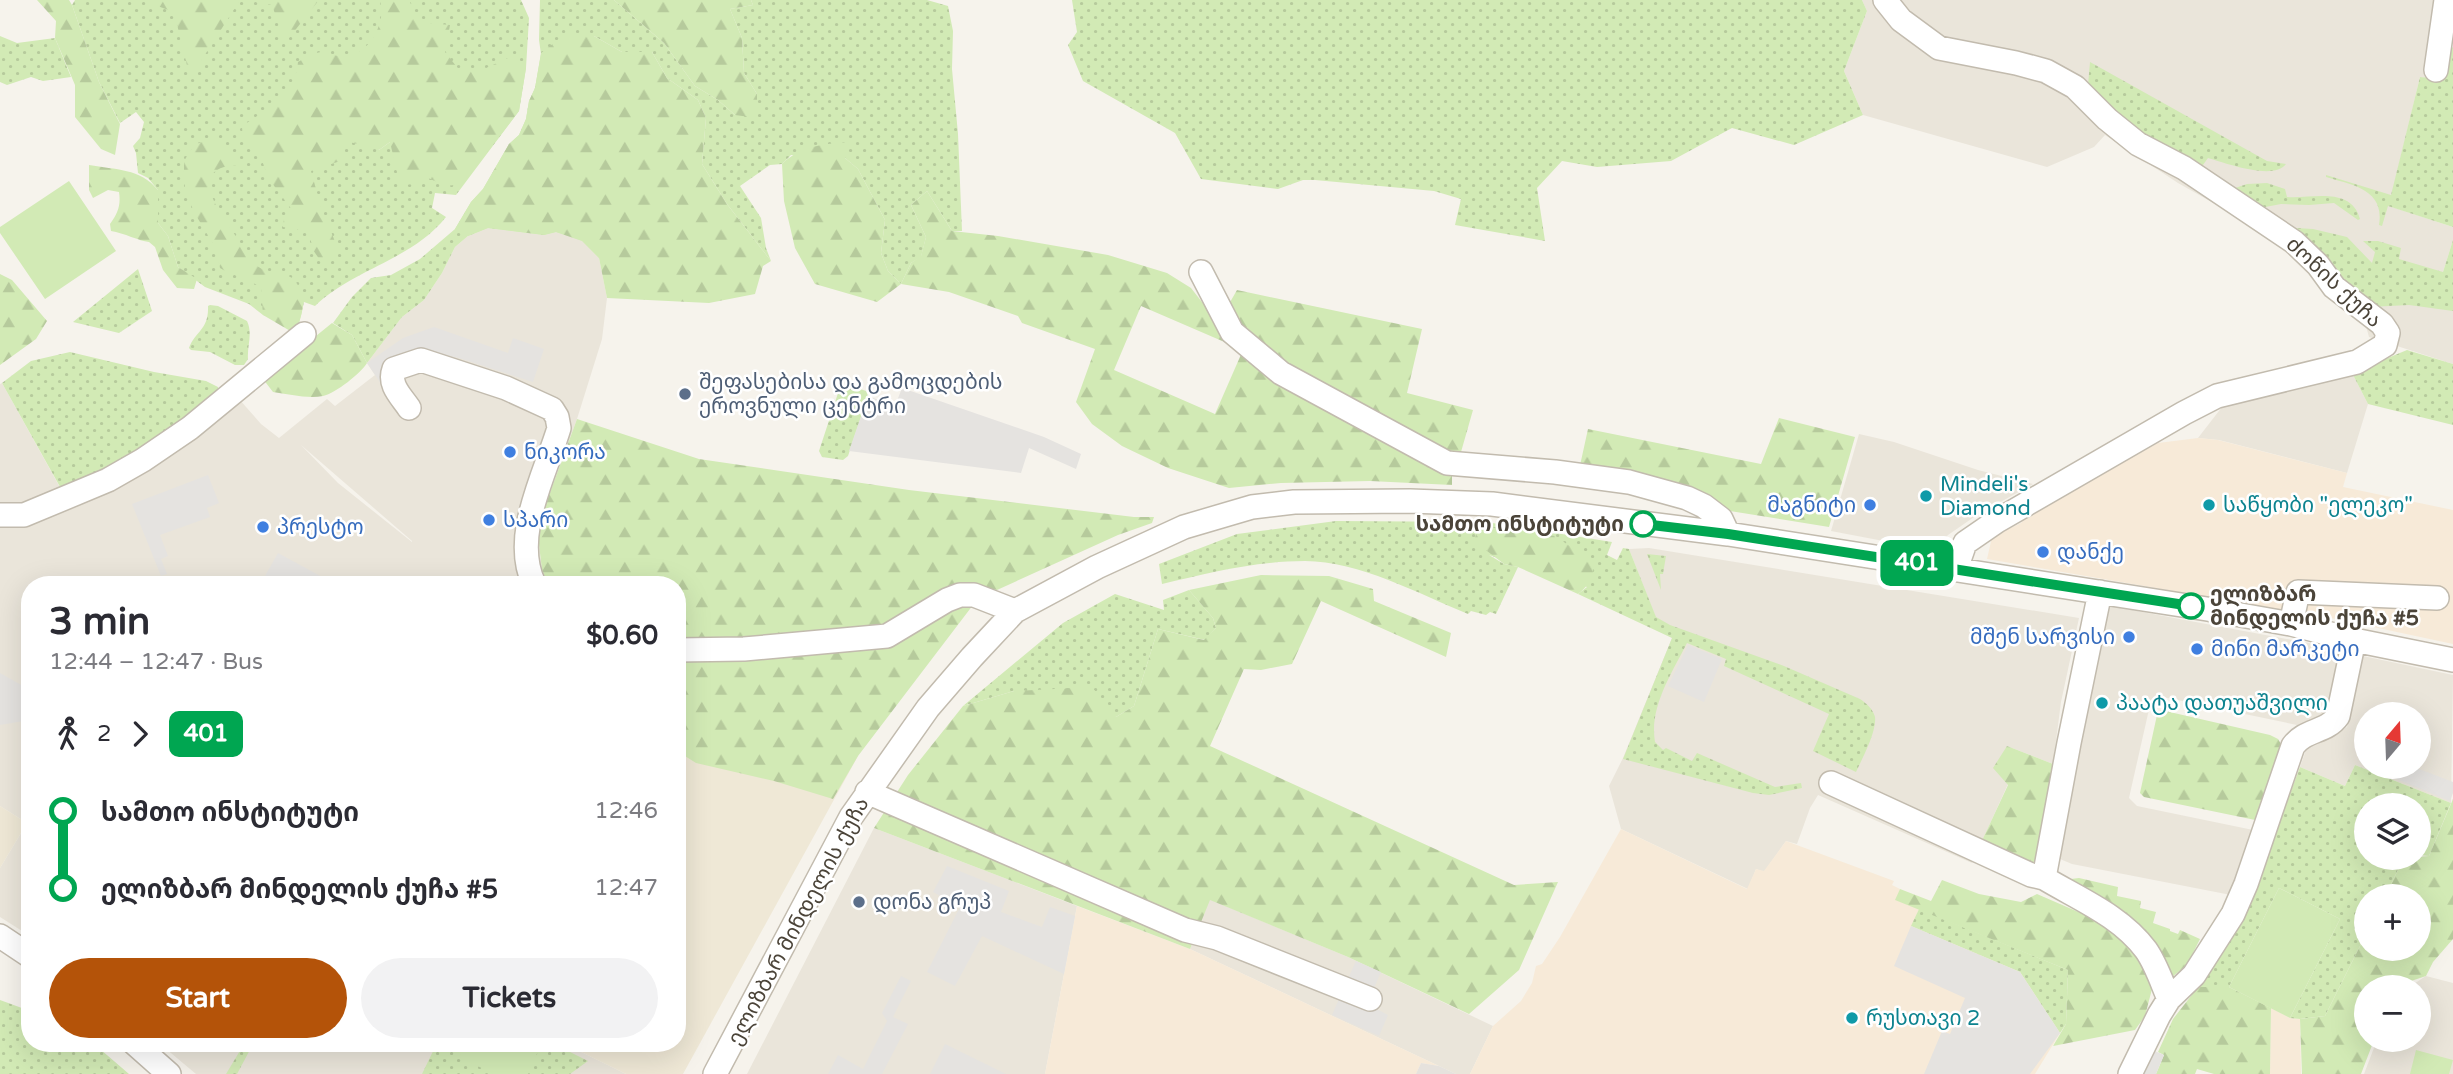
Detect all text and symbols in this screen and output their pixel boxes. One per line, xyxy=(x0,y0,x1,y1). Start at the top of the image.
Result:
street label: ძოწის ქუჩა xyxy=(2281,232,2387,333)
place label: შეფასებისა და გამოცდების ეროვნული ცენტრი xyxy=(699,370,1002,419)
marker: შეფასებისა და გამოცდების ეროვნული ცენტრი xyxy=(677,386,693,402)
place label: ნიკორა xyxy=(524,440,606,465)
marker: ნიკორა xyxy=(502,444,518,460)
place label: Mindeli's Diamond xyxy=(1940,472,2031,521)
marker: Mindeli's Diamond xyxy=(1918,488,1934,504)
place label: მაგნიტი xyxy=(1767,493,1856,518)
place label: საწყობი "ელეკო" xyxy=(2223,493,2413,518)
marker: მაგნიტი xyxy=(1862,497,1878,513)
marker: საწყობი "ელეკო" xyxy=(2201,497,2217,513)
place label: სპარი xyxy=(503,508,568,533)
marker: სამთო ინსტიტუტი xyxy=(1630,511,1656,537)
marker: სპარი xyxy=(481,512,497,528)
place label: სამთო ინსტიტუტი xyxy=(1416,512,1624,537)
place label: პრესტო xyxy=(277,515,364,540)
marker: პრესტო xyxy=(255,519,271,535)
line badge: 401 xyxy=(1877,540,1957,586)
place label: დანქე xyxy=(2057,540,2124,565)
marker: დანქე xyxy=(2035,544,2051,560)
text: 401 xyxy=(1894,548,1940,577)
place label: ელიზბარ მინდელის ქუჩა #5 xyxy=(2210,582,2419,631)
marker: ელიზბარ მინდელის ქუჩა #5 xyxy=(2178,593,2204,619)
text: 3 min xyxy=(49,599,150,645)
text: $0.60 xyxy=(586,620,658,651)
place label: მშენ სარვისი xyxy=(1970,625,2115,650)
marker: მშენ სარვისი xyxy=(2121,629,2137,645)
place label: მინი მარკეტი xyxy=(2211,637,2359,662)
marker: მინი მარკეტი xyxy=(2189,641,2205,657)
text: 12:44 – 12:47 · Bus xyxy=(49,648,263,676)
place label: პაატა დათუაშვილი xyxy=(2116,691,2328,716)
marker: პაატა დათუაშვილი xyxy=(2094,695,2110,711)
north arrow xyxy=(2354,702,2431,779)
map controls xyxy=(2354,702,2431,1052)
icon: walk xyxy=(49,715,87,753)
icon: forward xyxy=(121,715,159,753)
text: 401 xyxy=(183,719,229,748)
text: 2 xyxy=(97,720,111,748)
street label: ელიზბარ მინდელის ქუჩა xyxy=(722,793,874,1049)
button: layers xyxy=(2354,793,2431,870)
text: სამთო ინსტიტუტი xyxy=(101,797,359,828)
text: 12:46 xyxy=(594,797,658,825)
text: ელიზბარ მინდელის ქუჩა #5 xyxy=(101,874,498,905)
text: 12:47 xyxy=(594,874,658,902)
button: + xyxy=(2354,884,2431,961)
place label: დონა გრუპ xyxy=(873,890,991,915)
marker: დონა გრუპ xyxy=(851,894,867,910)
button: Start xyxy=(49,958,347,1038)
button: Tickets xyxy=(361,958,658,1038)
button: − xyxy=(2354,975,2431,1052)
place label: რუსთავი 2 xyxy=(1866,1006,1980,1031)
marker: რუსთავი 2 xyxy=(1844,1010,1860,1026)

